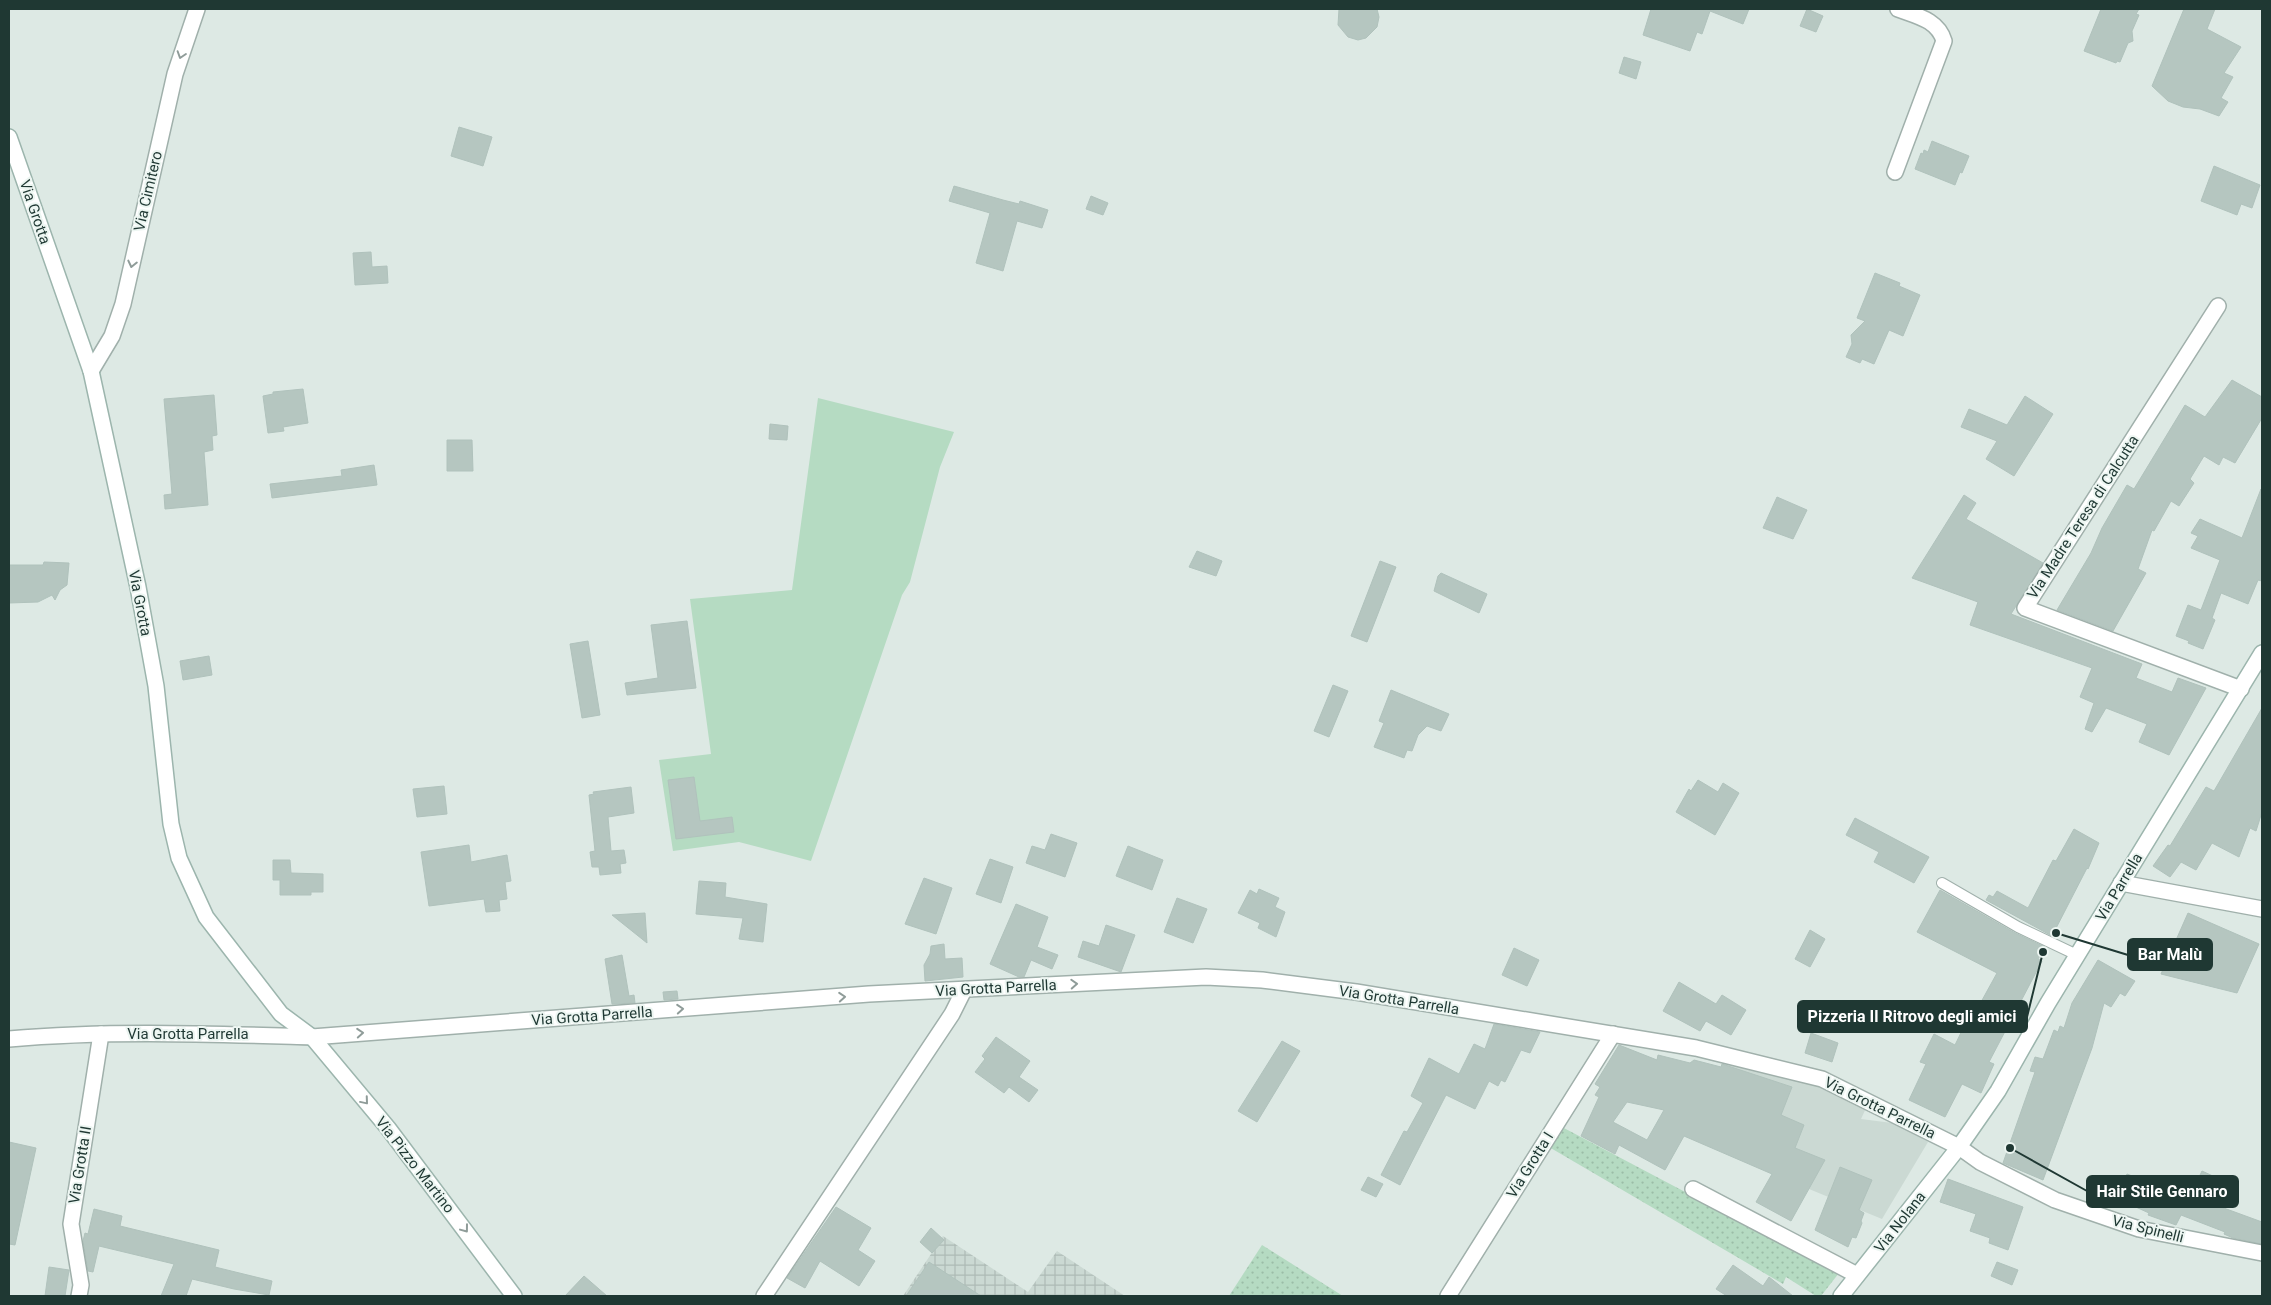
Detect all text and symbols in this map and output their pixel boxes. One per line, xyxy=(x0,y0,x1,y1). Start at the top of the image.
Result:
one-way arrow xyxy=(177,50,187,58)
street label: Via Cimitero xyxy=(130,149,166,233)
street label: Via Grotta xyxy=(16,178,54,246)
one-way arrow xyxy=(127,259,138,268)
street label: Via Madre Teresa di Calcutta xyxy=(2023,432,2143,602)
street label: Via Grotta xyxy=(125,569,155,637)
street label: Via Parrella xyxy=(2092,850,2146,924)
callout: Bar Malù xyxy=(2128,939,2212,970)
text: Bar Malù xyxy=(2138,945,2202,964)
street label: Via Grotta Parrella xyxy=(935,976,1057,1000)
one-way arrow xyxy=(1070,978,1078,989)
street label: Via Grotta Parrella xyxy=(1338,982,1460,1018)
one-way arrow xyxy=(838,991,846,1002)
callout: Pizzeria Il Ritrovo degli amici xyxy=(1798,1001,2027,1032)
street label: Via Grotta Parrella xyxy=(531,1003,653,1029)
one-way arrow xyxy=(676,1004,684,1015)
text: Pizzeria Il Ritrovo degli amici xyxy=(1808,1007,2016,1026)
street label: Via Grotta Parrella xyxy=(127,1025,249,1043)
one-way arrow xyxy=(357,1028,365,1039)
street label: Via Grotta Parrella xyxy=(1821,1073,1939,1143)
one-way arrow xyxy=(360,1096,369,1105)
street label: Via Pizzo Martino xyxy=(372,1113,458,1217)
street label: Via Grotta II xyxy=(65,1125,95,1205)
street label: Via Grotta I xyxy=(1503,1129,1557,1201)
callout: Hair Stile Gennaro xyxy=(2087,1176,2238,1207)
text: Hair Stile Gennaro xyxy=(2097,1182,2227,1201)
street label: Via Nolana xyxy=(1871,1188,1929,1256)
street label: Via Spinelli xyxy=(2110,1211,2186,1247)
one-way arrow xyxy=(459,1223,468,1233)

